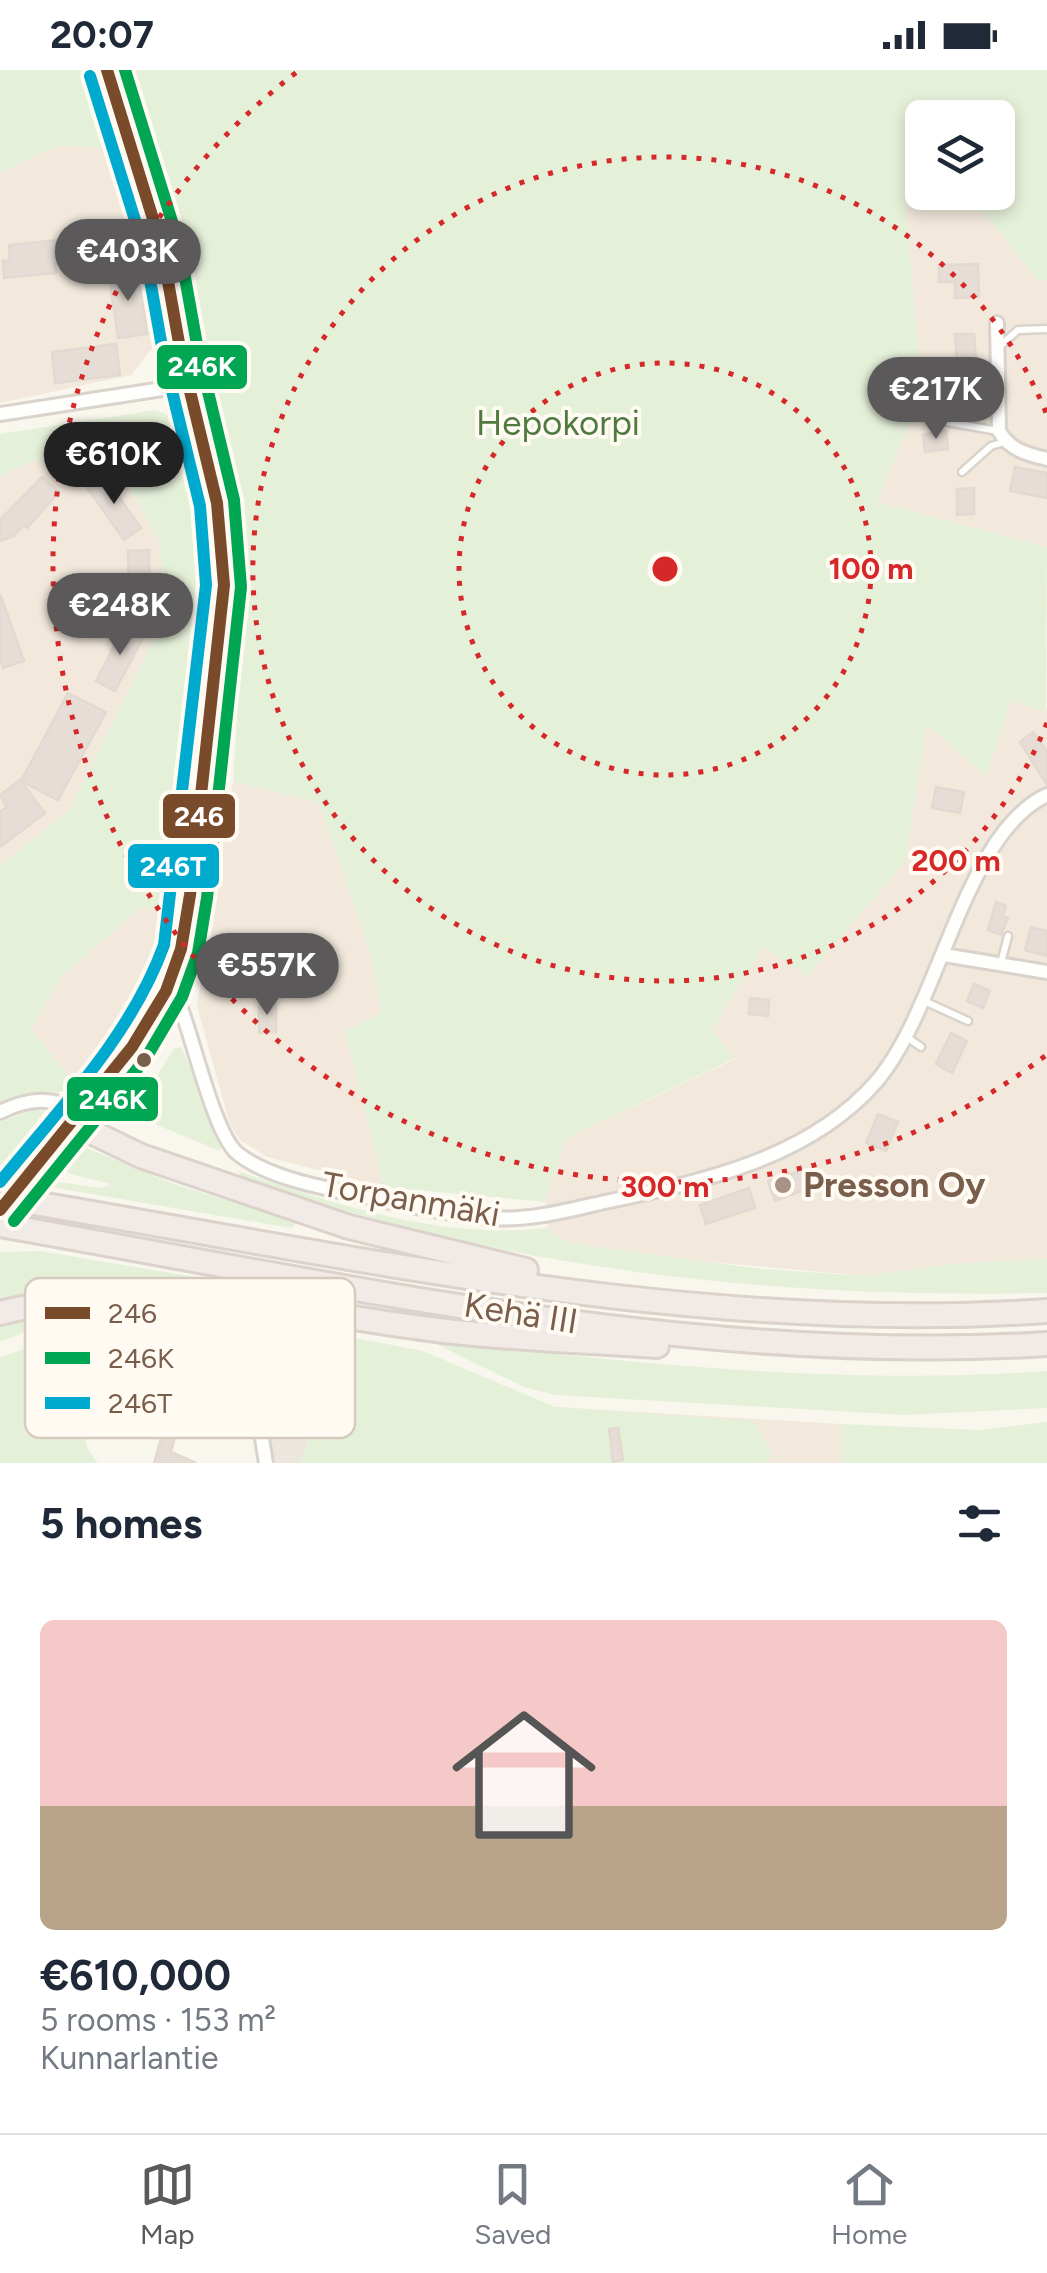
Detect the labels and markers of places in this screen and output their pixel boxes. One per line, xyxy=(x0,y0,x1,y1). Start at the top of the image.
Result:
pin: €403K xyxy=(58,219,198,304)
pin: €217K xyxy=(866,357,1006,442)
pin: €610K xyxy=(44,422,184,507)
centre of rings xyxy=(647,551,683,587)
pin: €248K xyxy=(50,573,190,658)
pin: €557K xyxy=(197,933,337,1018)
unlabelled marker xyxy=(134,1050,154,1070)
place label: Presson Oy xyxy=(803,1164,986,1206)
marker: Presson Oy xyxy=(772,1174,794,1196)

